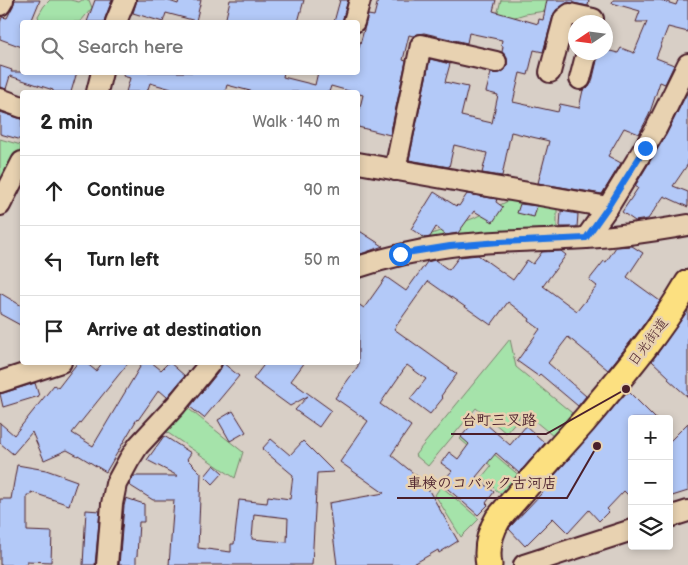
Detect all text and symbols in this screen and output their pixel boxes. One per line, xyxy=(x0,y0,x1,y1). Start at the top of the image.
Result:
north arrow xyxy=(568,15,613,60)
search box xyxy=(20,20,360,75)
icon: search xyxy=(38,34,66,62)
text: Search here xyxy=(78,36,183,59)
text: 2 min xyxy=(40,110,93,135)
text: Walk · 140 m xyxy=(253,113,340,132)
route end xyxy=(634,137,657,160)
icon: ahead xyxy=(40,177,68,205)
text: Continue xyxy=(87,179,165,202)
text: 90 m xyxy=(304,181,340,200)
route start xyxy=(389,243,412,266)
icon: left xyxy=(40,247,68,275)
text: Turn left xyxy=(87,249,159,272)
text: 50 m xyxy=(304,251,340,270)
street label: 日光街道 xyxy=(624,315,672,369)
icon: arrive xyxy=(40,317,68,345)
text: Arrive at destination xyxy=(87,319,262,342)
callout: 台町三叉路 xyxy=(451,404,546,434)
text: 台町三叉路 xyxy=(461,411,537,430)
map controls xyxy=(628,415,673,550)
button: + xyxy=(628,415,673,460)
button: − xyxy=(628,460,673,505)
callout: 車検のコバック古河店 xyxy=(397,468,567,498)
text: 車検のコバック古河店 xyxy=(407,474,557,493)
button: layers xyxy=(628,505,673,550)

